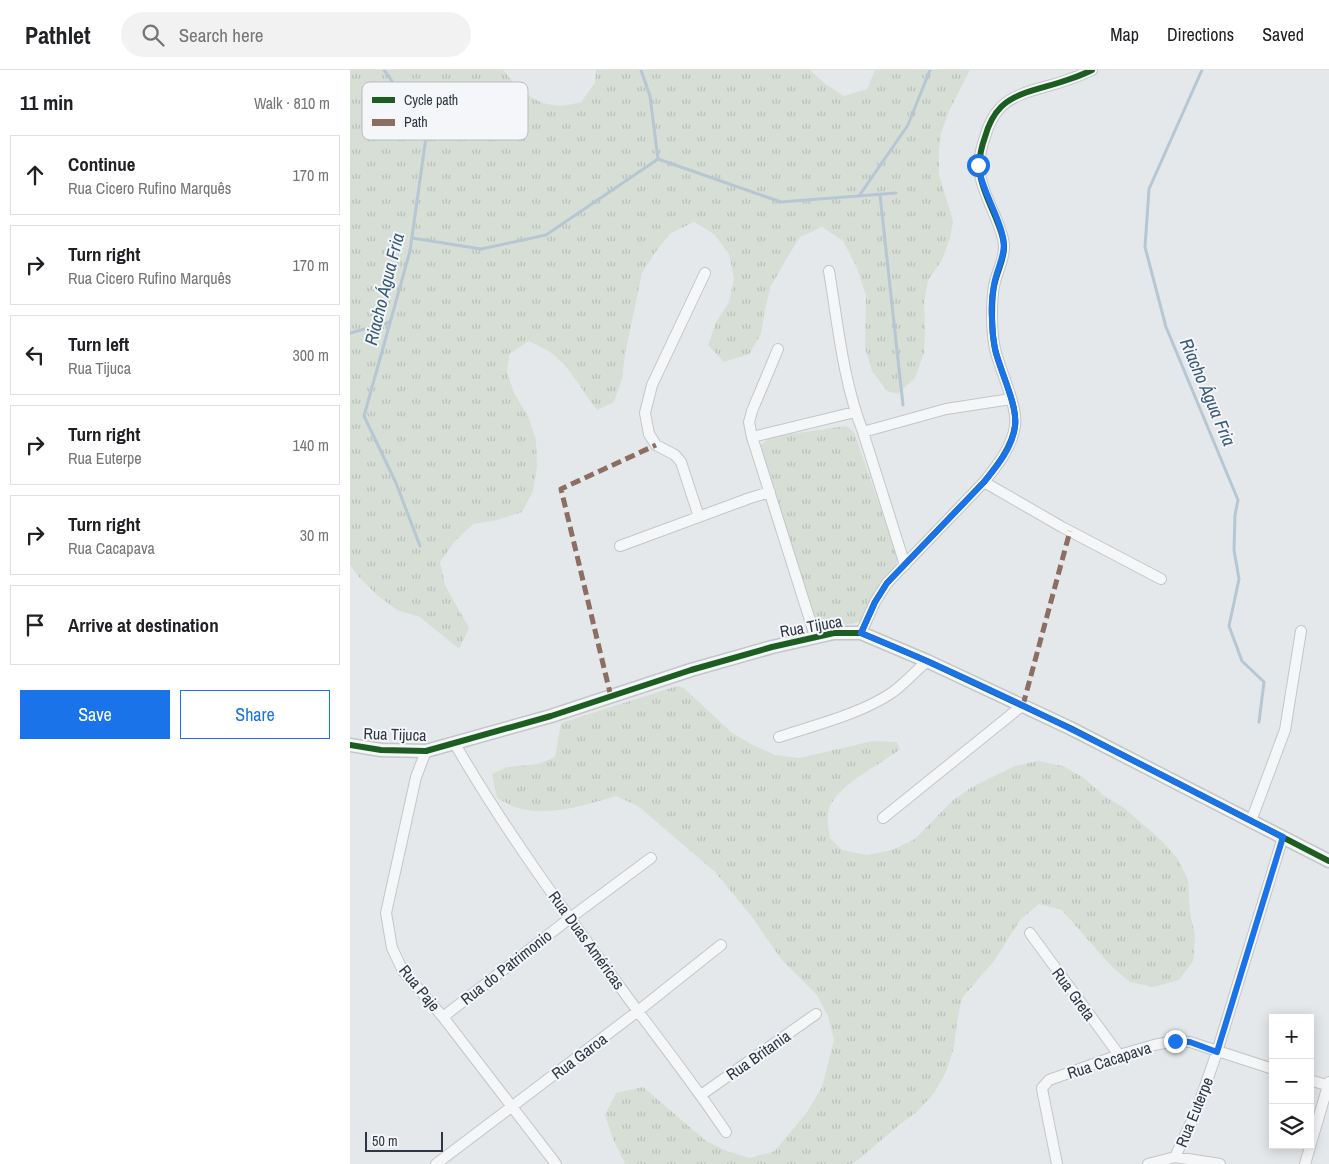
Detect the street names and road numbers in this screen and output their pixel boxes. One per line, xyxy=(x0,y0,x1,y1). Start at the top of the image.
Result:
street label: Rua Tijuca xyxy=(778,610,845,642)
street label: Rua Tijuca xyxy=(363,722,428,746)
street label: Rua Duas Américas xyxy=(544,886,630,994)
street label: Rua do Patrimonio xyxy=(456,924,556,1010)
street label: Rua Paje xyxy=(394,960,446,1016)
street label: Rua Greta xyxy=(1047,963,1101,1026)
street label: Rua Britania xyxy=(722,1024,795,1085)
street label: Rua Garoa xyxy=(547,1027,612,1084)
street label: Rua Cacapava xyxy=(1064,1036,1154,1084)
street label: Rua Euterpe xyxy=(1170,1074,1218,1150)

